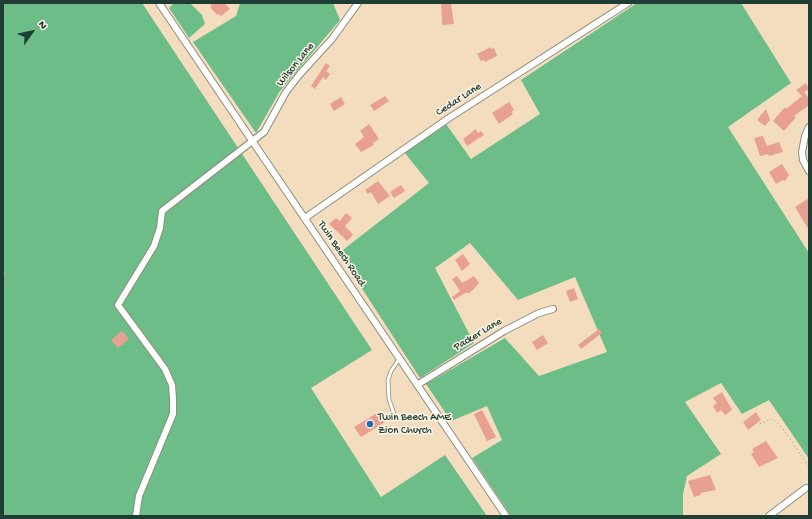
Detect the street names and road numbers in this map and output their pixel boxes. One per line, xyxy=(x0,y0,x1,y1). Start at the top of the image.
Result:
street label: Wilson Lane xyxy=(274,40,318,90)
street label: Cedar Lane xyxy=(434,80,484,120)
street label: Twin Beech Road xyxy=(314,219,368,289)
street label: Packer Lane xyxy=(451,315,505,355)

